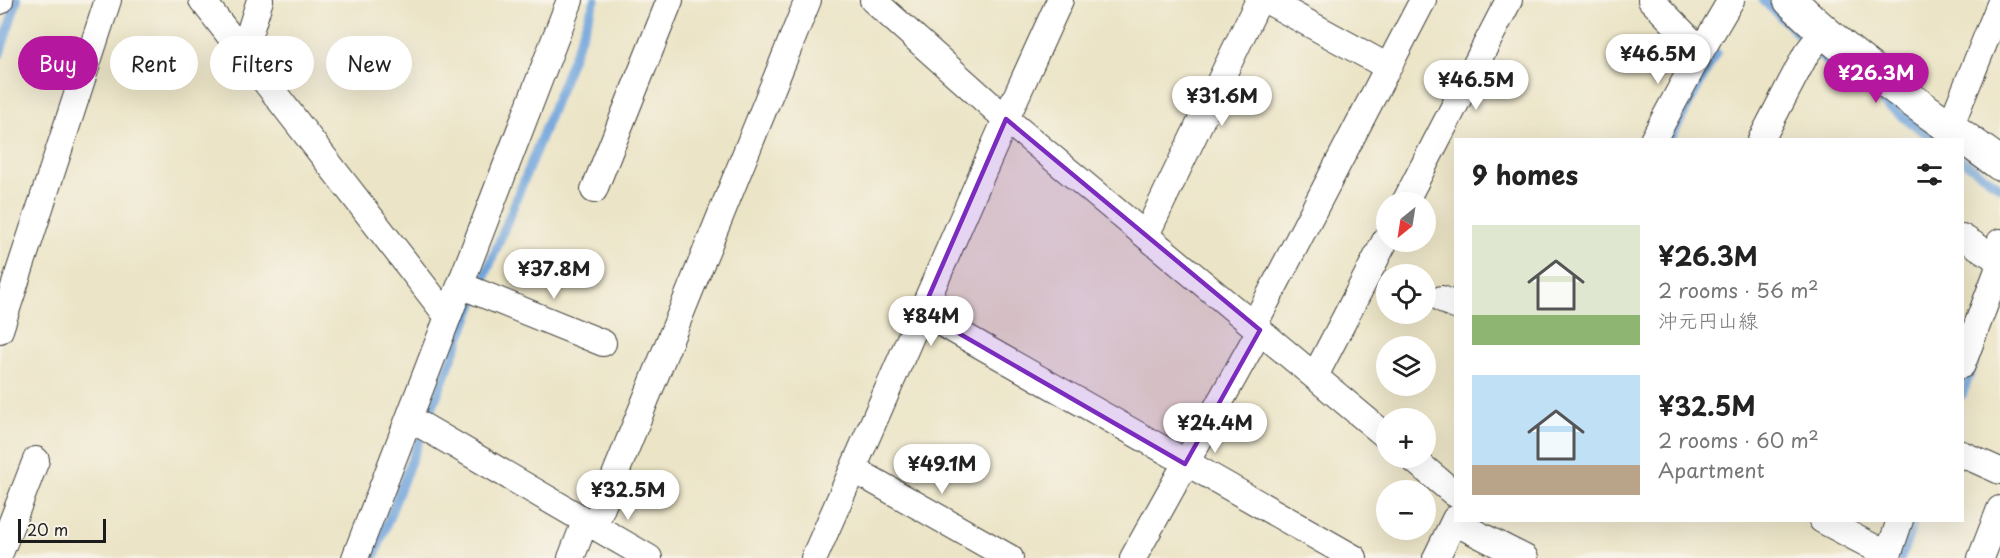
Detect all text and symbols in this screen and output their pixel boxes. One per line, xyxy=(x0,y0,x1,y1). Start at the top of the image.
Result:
pin: ¥46.5M xyxy=(1609,34,1707,85)
chip: Buy xyxy=(18,36,98,90)
chip: Rent xyxy=(110,36,198,90)
chip: Filters xyxy=(210,36,314,90)
chip: New xyxy=(326,36,412,90)
text: ¥46.5M xyxy=(1620,38,1696,68)
pin: ¥26.3M xyxy=(1827,53,1925,104)
text: ¥26.3M xyxy=(1838,57,1914,87)
pin: ¥46.5M xyxy=(1427,60,1525,111)
text: ¥46.5M xyxy=(1438,64,1514,94)
pin: ¥31.6M xyxy=(1173,76,1271,127)
text: ¥31.6M xyxy=(1186,80,1258,110)
text: 9 homes xyxy=(1472,155,1578,194)
icon: filters xyxy=(1913,158,1946,191)
north arrow xyxy=(1376,192,1436,252)
map controls xyxy=(1376,192,1436,540)
text: ¥26.3M xyxy=(1658,236,1758,275)
pin: ¥37.8M xyxy=(505,249,603,300)
icon: home xyxy=(1520,249,1592,321)
text: ¥37.8M xyxy=(518,253,590,283)
button: locate xyxy=(1376,264,1436,324)
text: 2 rooms · 56 m² xyxy=(1658,275,1819,305)
pin: ¥84M xyxy=(895,296,967,347)
text: ¥84M xyxy=(903,300,960,330)
text: 沖元円山線 xyxy=(1658,305,1758,335)
button: layers xyxy=(1376,336,1436,396)
text: ¥32.5M xyxy=(1658,386,1756,425)
icon: home xyxy=(1520,399,1592,471)
pin: ¥24.4M xyxy=(1166,403,1264,454)
text: ¥24.4M xyxy=(1177,407,1253,437)
button: + xyxy=(1376,408,1436,468)
text: 2 rooms · 60 m² xyxy=(1658,425,1819,455)
pin: ¥49.1M xyxy=(893,444,991,495)
text: ¥49.1M xyxy=(907,448,977,478)
text: Apartment xyxy=(1658,455,1765,485)
pin: ¥32.5M xyxy=(579,470,677,521)
text: ¥32.5M xyxy=(590,474,666,504)
button: − xyxy=(1376,480,1436,540)
scale bar xyxy=(18,516,106,544)
text: 20 m xyxy=(27,517,68,541)

